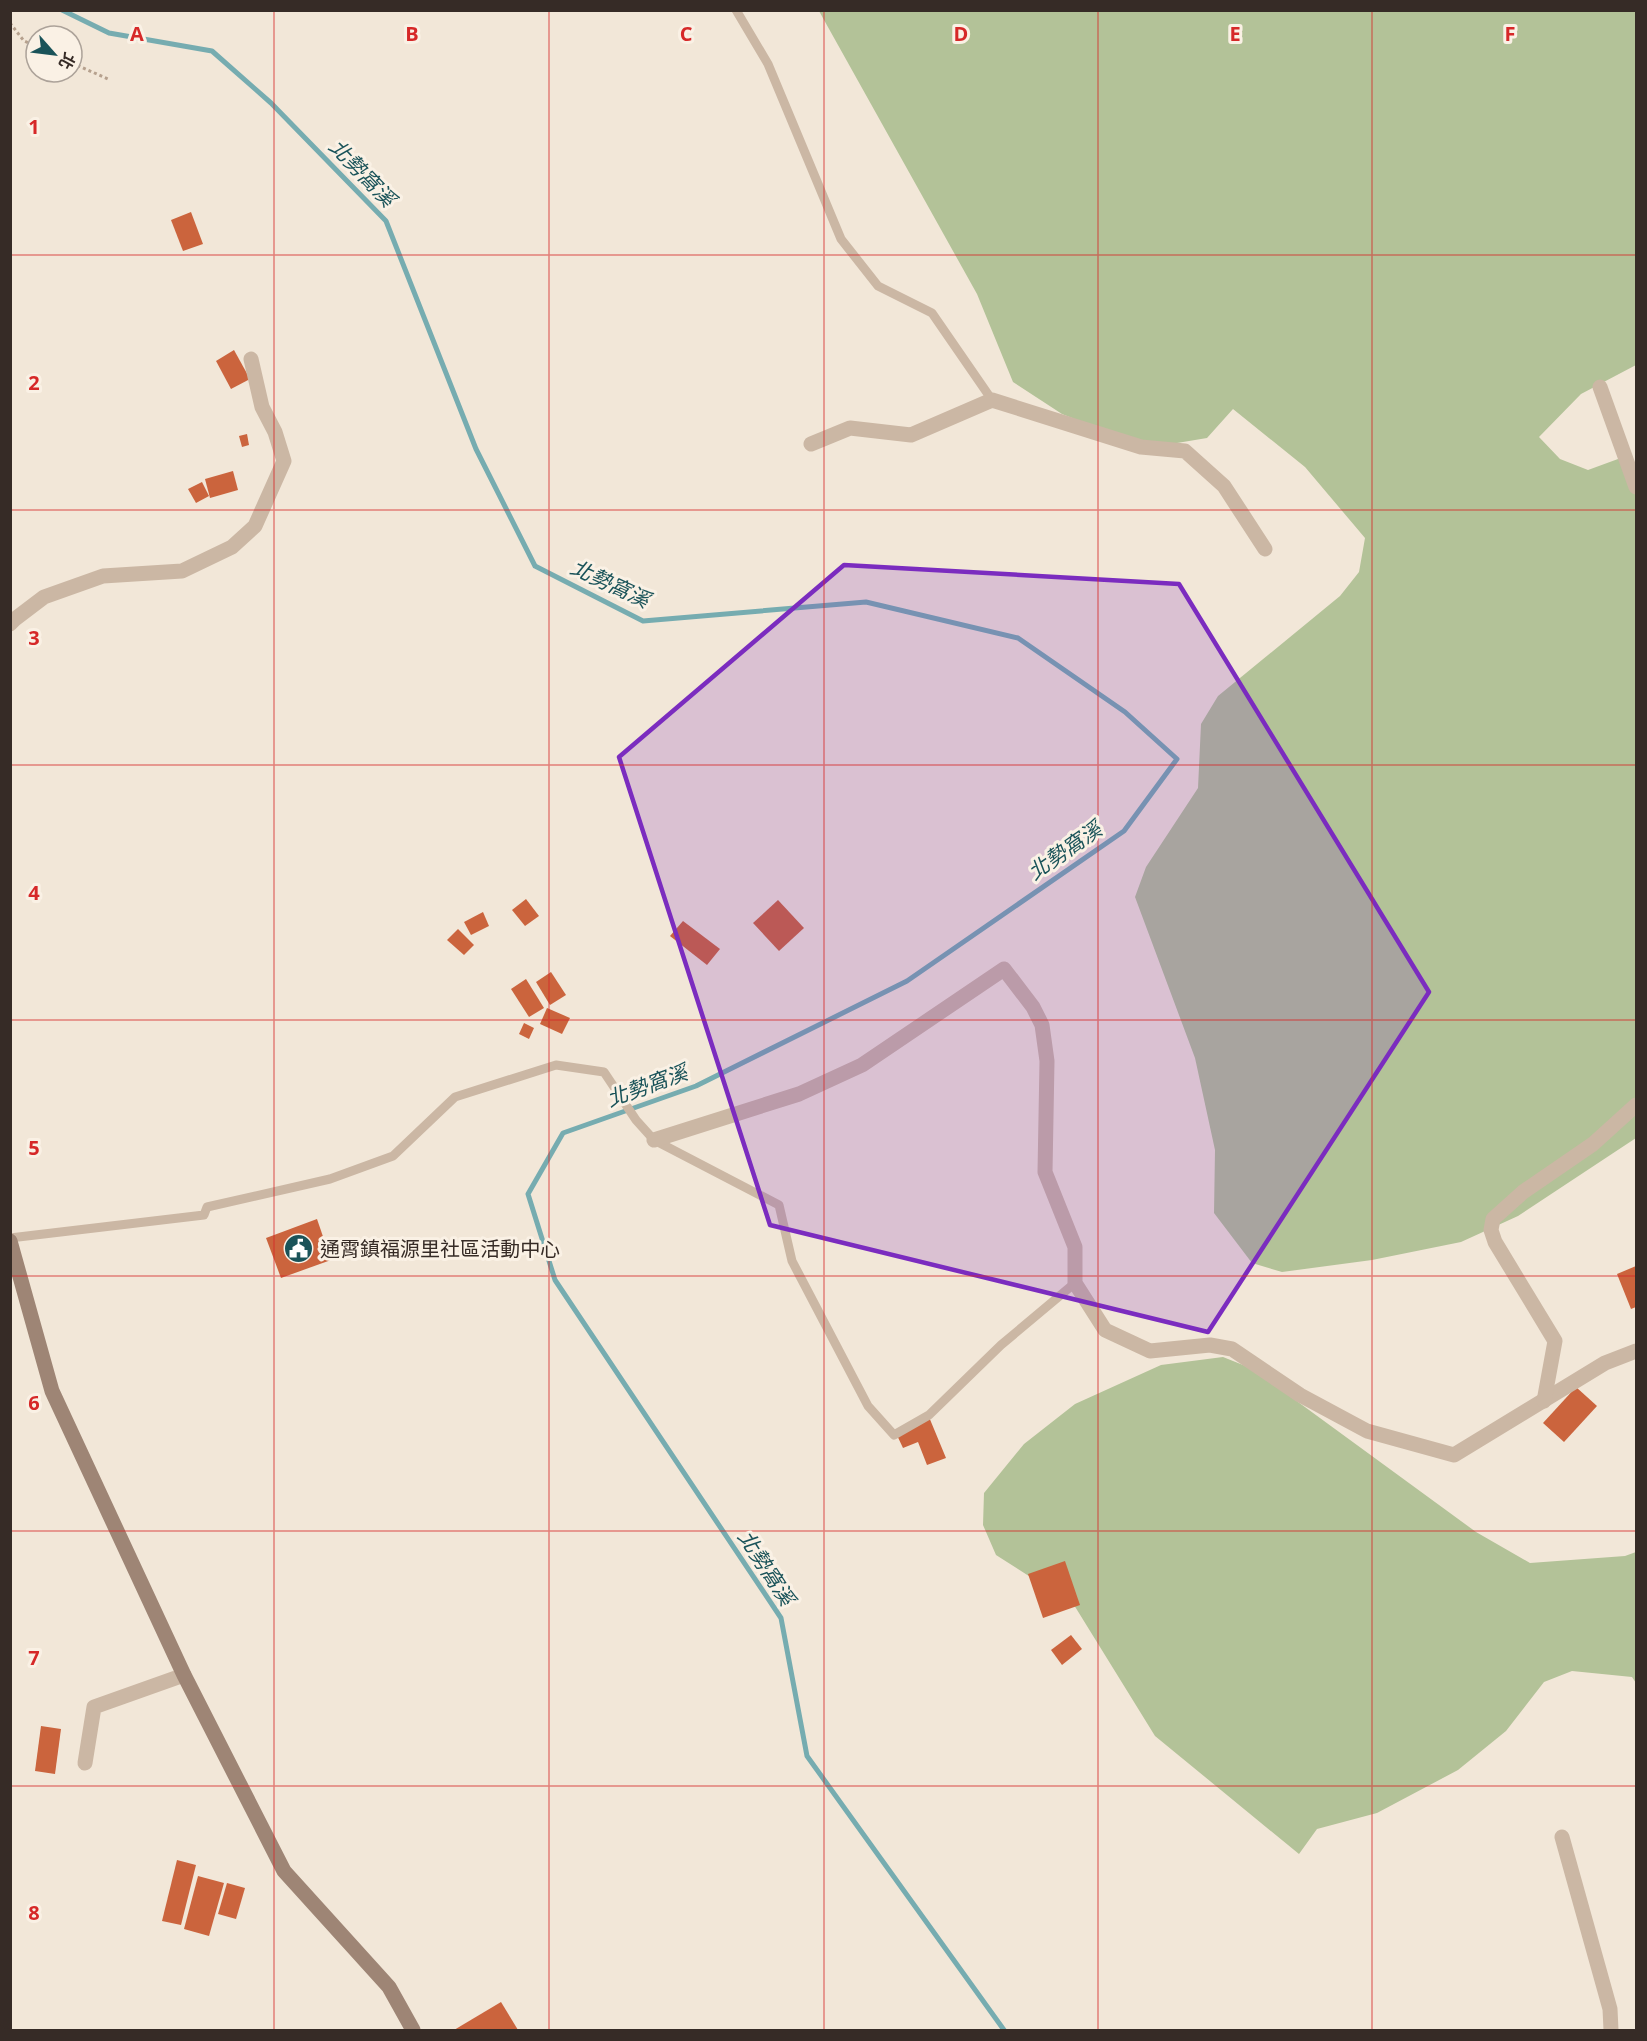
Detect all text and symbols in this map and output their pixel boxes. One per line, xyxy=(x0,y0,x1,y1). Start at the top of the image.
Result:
text: A xyxy=(130,20,144,47)
text: B xyxy=(405,20,419,47)
text: C xyxy=(680,20,693,47)
text: D xyxy=(954,20,968,47)
text: E xyxy=(1229,20,1241,47)
text: F xyxy=(1505,20,1515,47)
north arrow xyxy=(24,24,84,84)
text: 北 xyxy=(54,49,81,73)
text: 1 xyxy=(28,113,40,140)
water label: 北勢窩溪 xyxy=(323,132,404,214)
text: 2 xyxy=(28,369,40,396)
water label: 北勢窩溪 xyxy=(566,553,657,615)
text: 3 xyxy=(28,624,40,651)
water label: 北勢窩溪 xyxy=(1022,813,1109,886)
text: 4 xyxy=(28,879,40,906)
water label: 北勢窩溪 xyxy=(602,1057,694,1113)
text: 5 xyxy=(28,1134,40,1161)
public building icon: 通霄鎮福源里社區活動中心 xyxy=(283,1233,315,1265)
place label: 通霄鎮福源里社區活動中心 xyxy=(320,1235,560,1262)
text: 6 xyxy=(28,1389,40,1416)
water label: 北勢窩溪 xyxy=(732,1525,803,1613)
text: 7 xyxy=(28,1644,40,1671)
text: 8 xyxy=(28,1899,40,1926)

